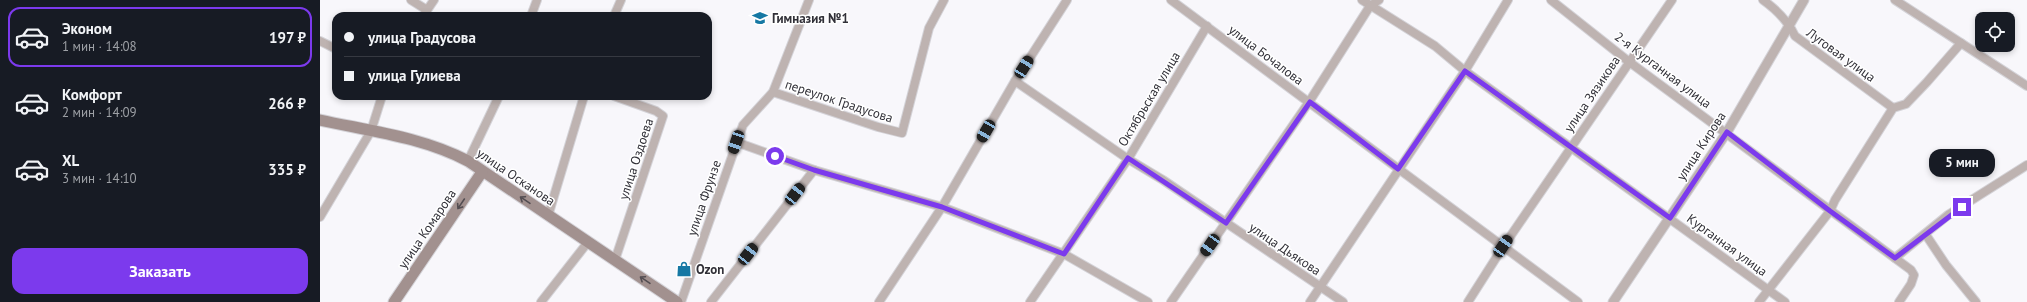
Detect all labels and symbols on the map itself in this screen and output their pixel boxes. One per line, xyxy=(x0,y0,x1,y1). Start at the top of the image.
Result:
school or university icon: Гимназия №1 xyxy=(751,9,769,27)
place label: Гимназия №1 xyxy=(772,10,849,27)
street label: улица Бочалова xyxy=(1225,21,1307,89)
street label: Луговая улица xyxy=(1802,24,1879,86)
street label: 2-я Курганная улица xyxy=(1611,28,1715,112)
street label: Октябрьская улица xyxy=(1114,49,1184,149)
street label: улица Зязикова xyxy=(1560,53,1624,135)
car xyxy=(1013,54,1035,80)
street label: переулок Градусова xyxy=(783,76,895,126)
street label: улица Кирова xyxy=(1672,108,1730,184)
street label: улица Оздоева xyxy=(615,116,657,202)
car xyxy=(975,118,997,144)
car xyxy=(726,129,746,155)
street label: улица Осканова xyxy=(474,145,558,209)
route start xyxy=(766,147,784,165)
callout: 5 мин xyxy=(1929,149,1995,177)
street label: улица Фрунзе xyxy=(683,158,725,238)
car xyxy=(783,181,807,207)
street label: улица Комарова xyxy=(394,186,460,272)
one-way arrow xyxy=(520,196,531,204)
one-way arrow xyxy=(456,198,464,210)
route end xyxy=(1953,198,1971,216)
street label: Курганная улица xyxy=(1683,210,1771,280)
street label: улица Дьякова xyxy=(1246,219,1324,279)
car xyxy=(1198,232,1222,258)
car xyxy=(1491,233,1515,259)
car xyxy=(736,241,760,267)
shop icon: Ozon xyxy=(675,260,693,278)
place label: Ozon xyxy=(696,261,724,278)
one-way arrow xyxy=(640,276,651,284)

